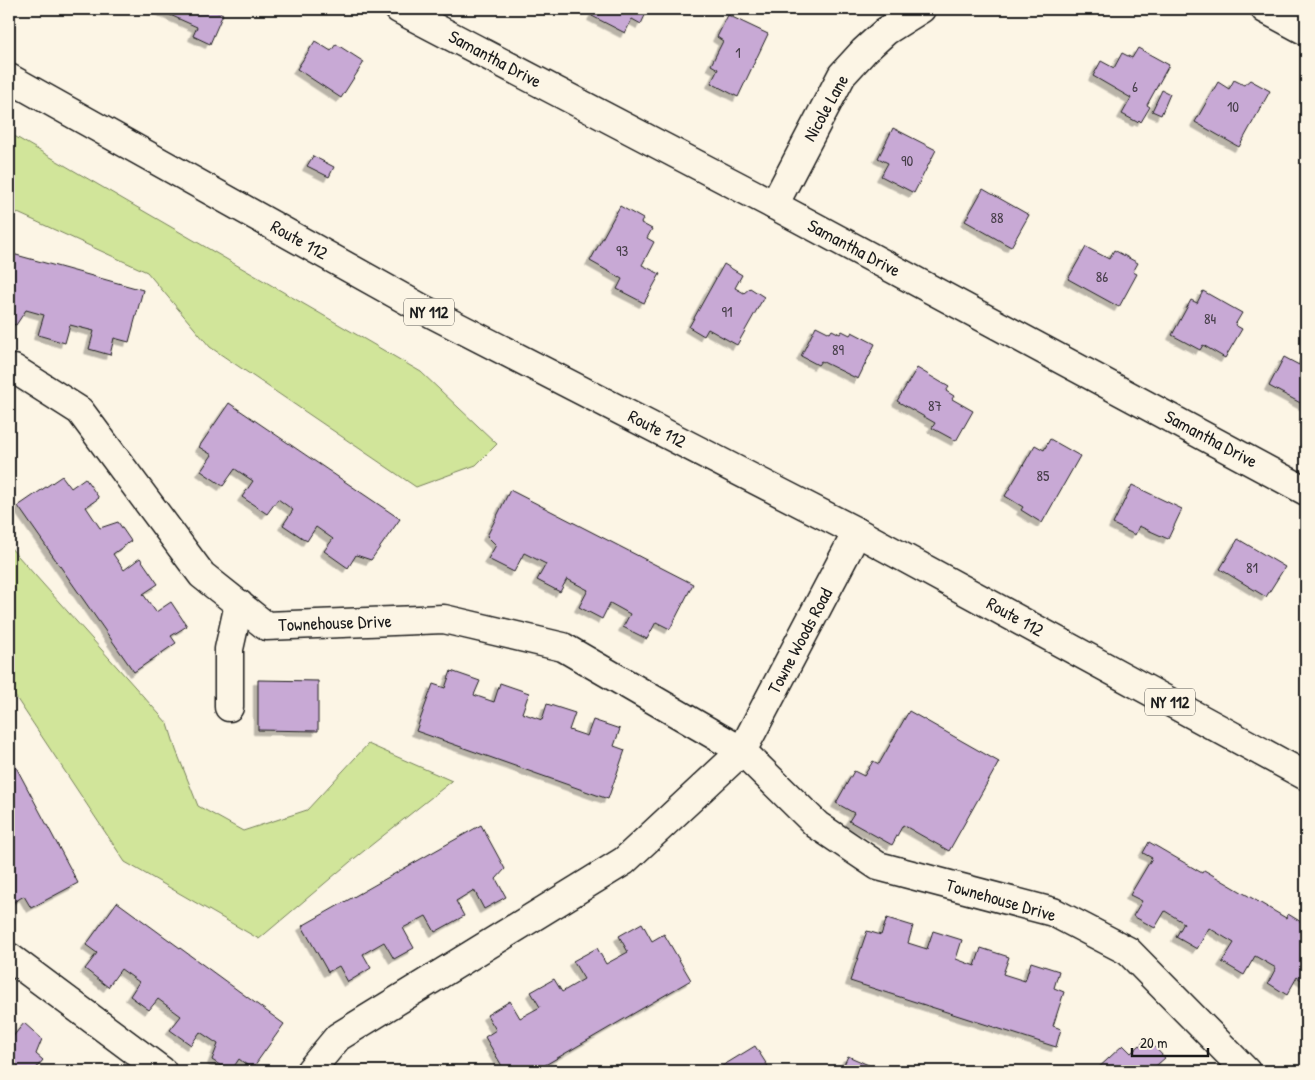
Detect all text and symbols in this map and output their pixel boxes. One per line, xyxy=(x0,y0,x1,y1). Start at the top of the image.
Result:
street label: Samantha Drive xyxy=(445,24,546,93)
house number: 1 xyxy=(735,42,741,63)
street label: Nicole Lane xyxy=(797,70,854,146)
house number: 6 xyxy=(1132,76,1138,97)
house number: 10 xyxy=(1227,96,1239,117)
house number: 90 xyxy=(901,150,913,171)
house number: 88 xyxy=(991,207,1004,228)
street label: Samantha Drive xyxy=(804,213,905,282)
street label: Route 112 xyxy=(266,214,333,266)
house number: 93 xyxy=(616,240,628,261)
house number: 86 xyxy=(1096,266,1108,287)
road number: NY 112 xyxy=(404,298,454,326)
house number: 91 xyxy=(722,301,732,322)
house number: 84 xyxy=(1204,308,1216,329)
house number: 89 xyxy=(832,339,844,360)
house number: 87 xyxy=(928,395,942,416)
street label: Route 112 xyxy=(624,403,691,454)
street label: Samantha Drive xyxy=(1161,404,1262,473)
house number: 85 xyxy=(1037,465,1050,486)
house number: 81 xyxy=(1246,557,1258,578)
street label: Towne Woods Road xyxy=(761,583,838,698)
street label: Route 112 xyxy=(982,591,1049,643)
street label: Townehouse Drive xyxy=(278,608,392,637)
road number: NY 112 xyxy=(1145,689,1195,716)
street label: Townehouse Drive xyxy=(943,872,1059,927)
scale bar xyxy=(1132,1025,1209,1057)
text: 20 m xyxy=(1140,1032,1167,1053)

